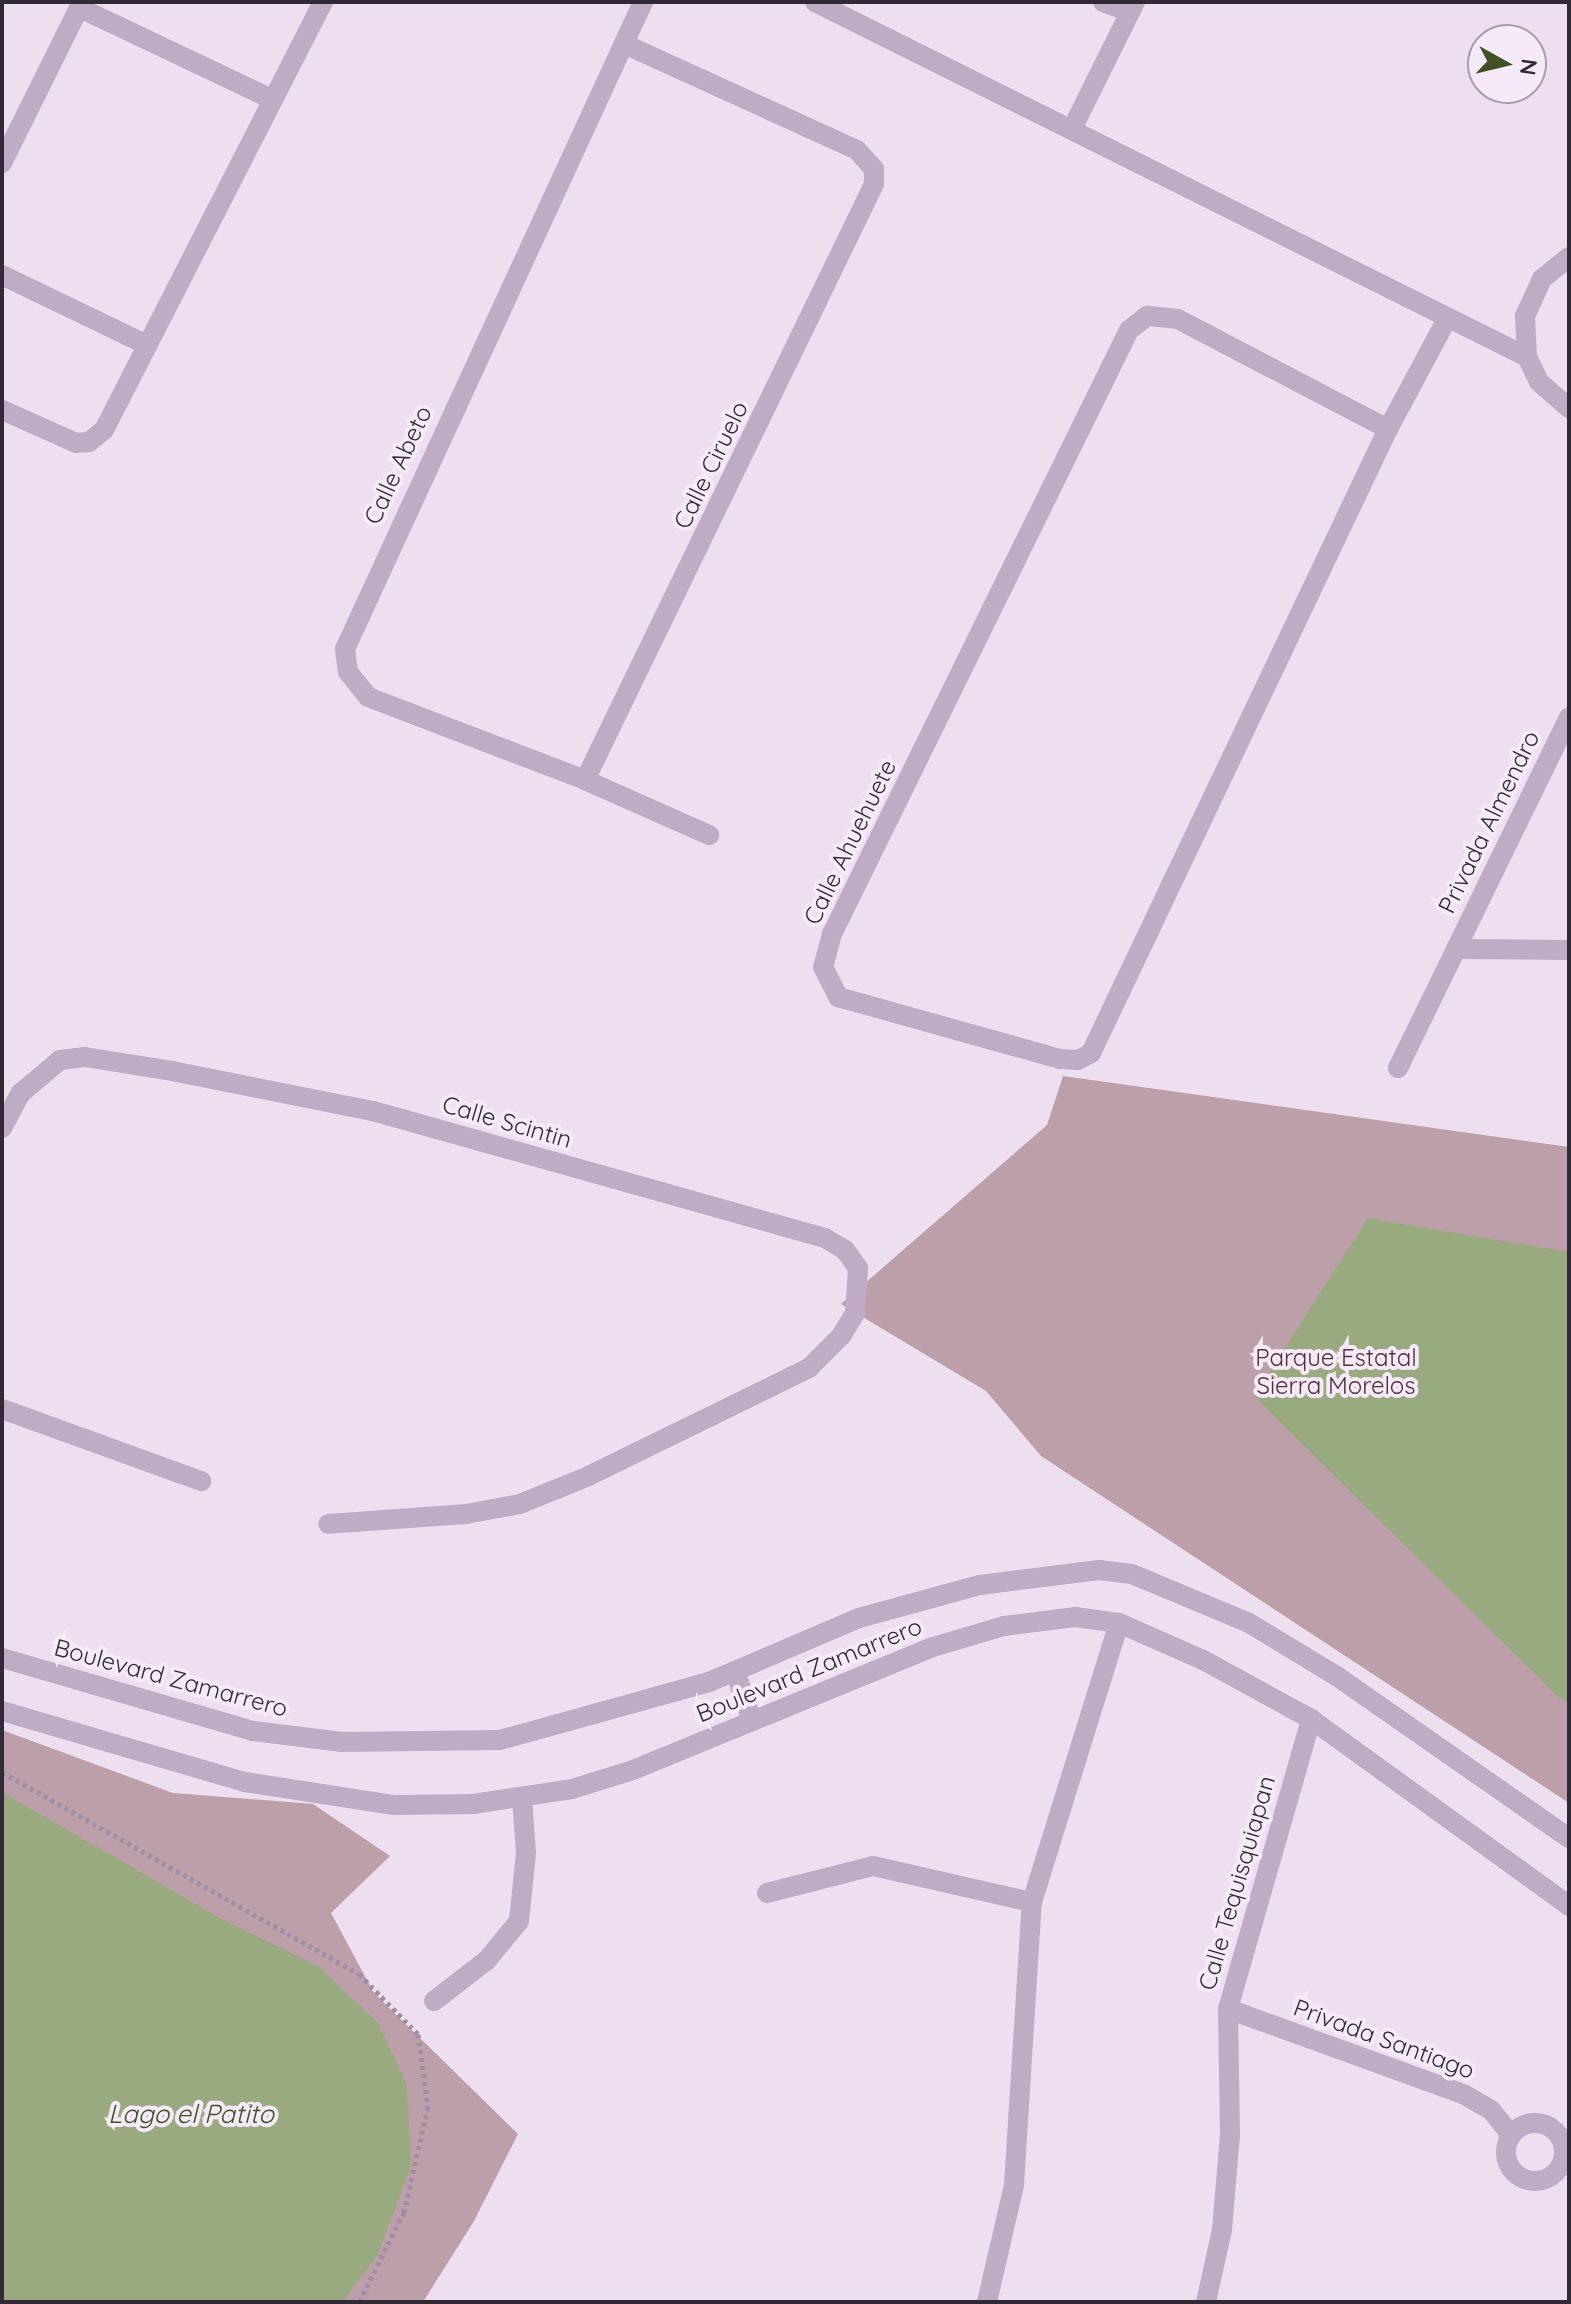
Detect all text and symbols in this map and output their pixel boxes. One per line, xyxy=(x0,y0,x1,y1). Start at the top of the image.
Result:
north arrow xyxy=(1467,24,1547,104)
text: N xyxy=(1514,57,1544,77)
street label: Calle Ciruelo xyxy=(668,397,754,533)
street label: Calle Abeto xyxy=(358,401,438,529)
street label: Privada Almendro xyxy=(1432,726,1546,918)
street label: Calle Ahuehuete xyxy=(798,755,902,929)
street label: Calle Scintin xyxy=(439,1090,575,1154)
park label: Parque Estatal Sierra Morelos xyxy=(1255,1344,1417,1400)
street label: Boulevard Zamarrero xyxy=(692,1612,926,1728)
street label: Boulevard Zamarrero xyxy=(51,1633,291,1723)
street label: Calle Tequisquiapan xyxy=(1193,1772,1281,1994)
street label: Privada Santiago xyxy=(1290,1993,1478,2085)
water label: Lago el Patito xyxy=(108,2098,274,2130)

